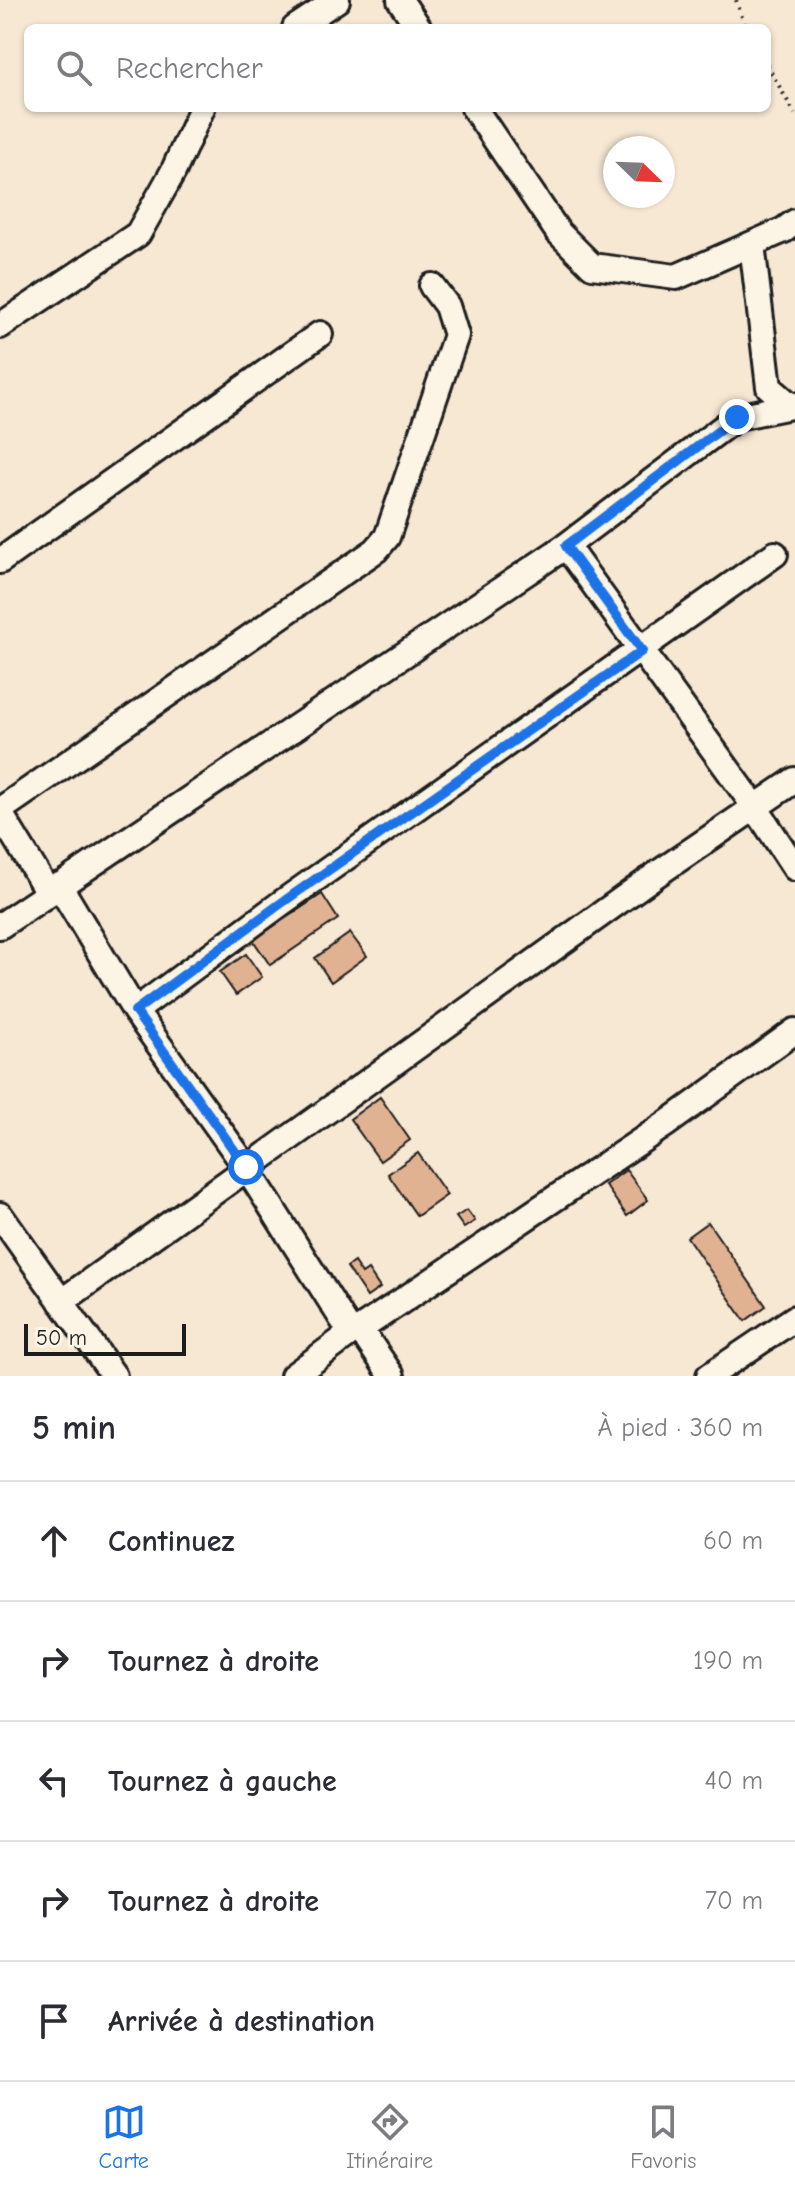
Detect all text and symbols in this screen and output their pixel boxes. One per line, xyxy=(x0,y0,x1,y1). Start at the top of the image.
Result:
search box xyxy=(24,24,771,112)
icon: search xyxy=(52,46,96,90)
text: Rechercher xyxy=(116,51,263,86)
north arrow xyxy=(603,136,675,208)
route end xyxy=(719,399,755,435)
route start xyxy=(228,1149,264,1185)
scale bar xyxy=(24,1320,186,1356)
text: 50 m xyxy=(36,1325,87,1351)
text: 5 min xyxy=(32,1408,116,1448)
text: À pied · 360 m xyxy=(597,1413,763,1443)
icon: ahead xyxy=(32,1519,76,1563)
text: Continuez xyxy=(108,1524,234,1559)
text: 60 m xyxy=(703,1526,763,1556)
icon: right xyxy=(32,1639,76,1683)
text: Tournez à droite xyxy=(108,1644,319,1679)
text: 190 m xyxy=(693,1646,763,1676)
icon: left xyxy=(32,1759,76,1803)
text: Tournez à gauche xyxy=(108,1764,337,1799)
text: 40 m xyxy=(704,1766,763,1796)
icon: right xyxy=(32,1879,76,1923)
text: Tournez à droite xyxy=(108,1884,319,1919)
text: 70 m xyxy=(705,1886,763,1916)
icon: arrive xyxy=(32,1999,76,2043)
text: Arrivée à destination xyxy=(108,2004,375,2039)
tab: Carte xyxy=(99,2100,149,2174)
tab: Itinéraire xyxy=(346,2100,433,2174)
tab: Favoris xyxy=(630,2100,696,2174)

